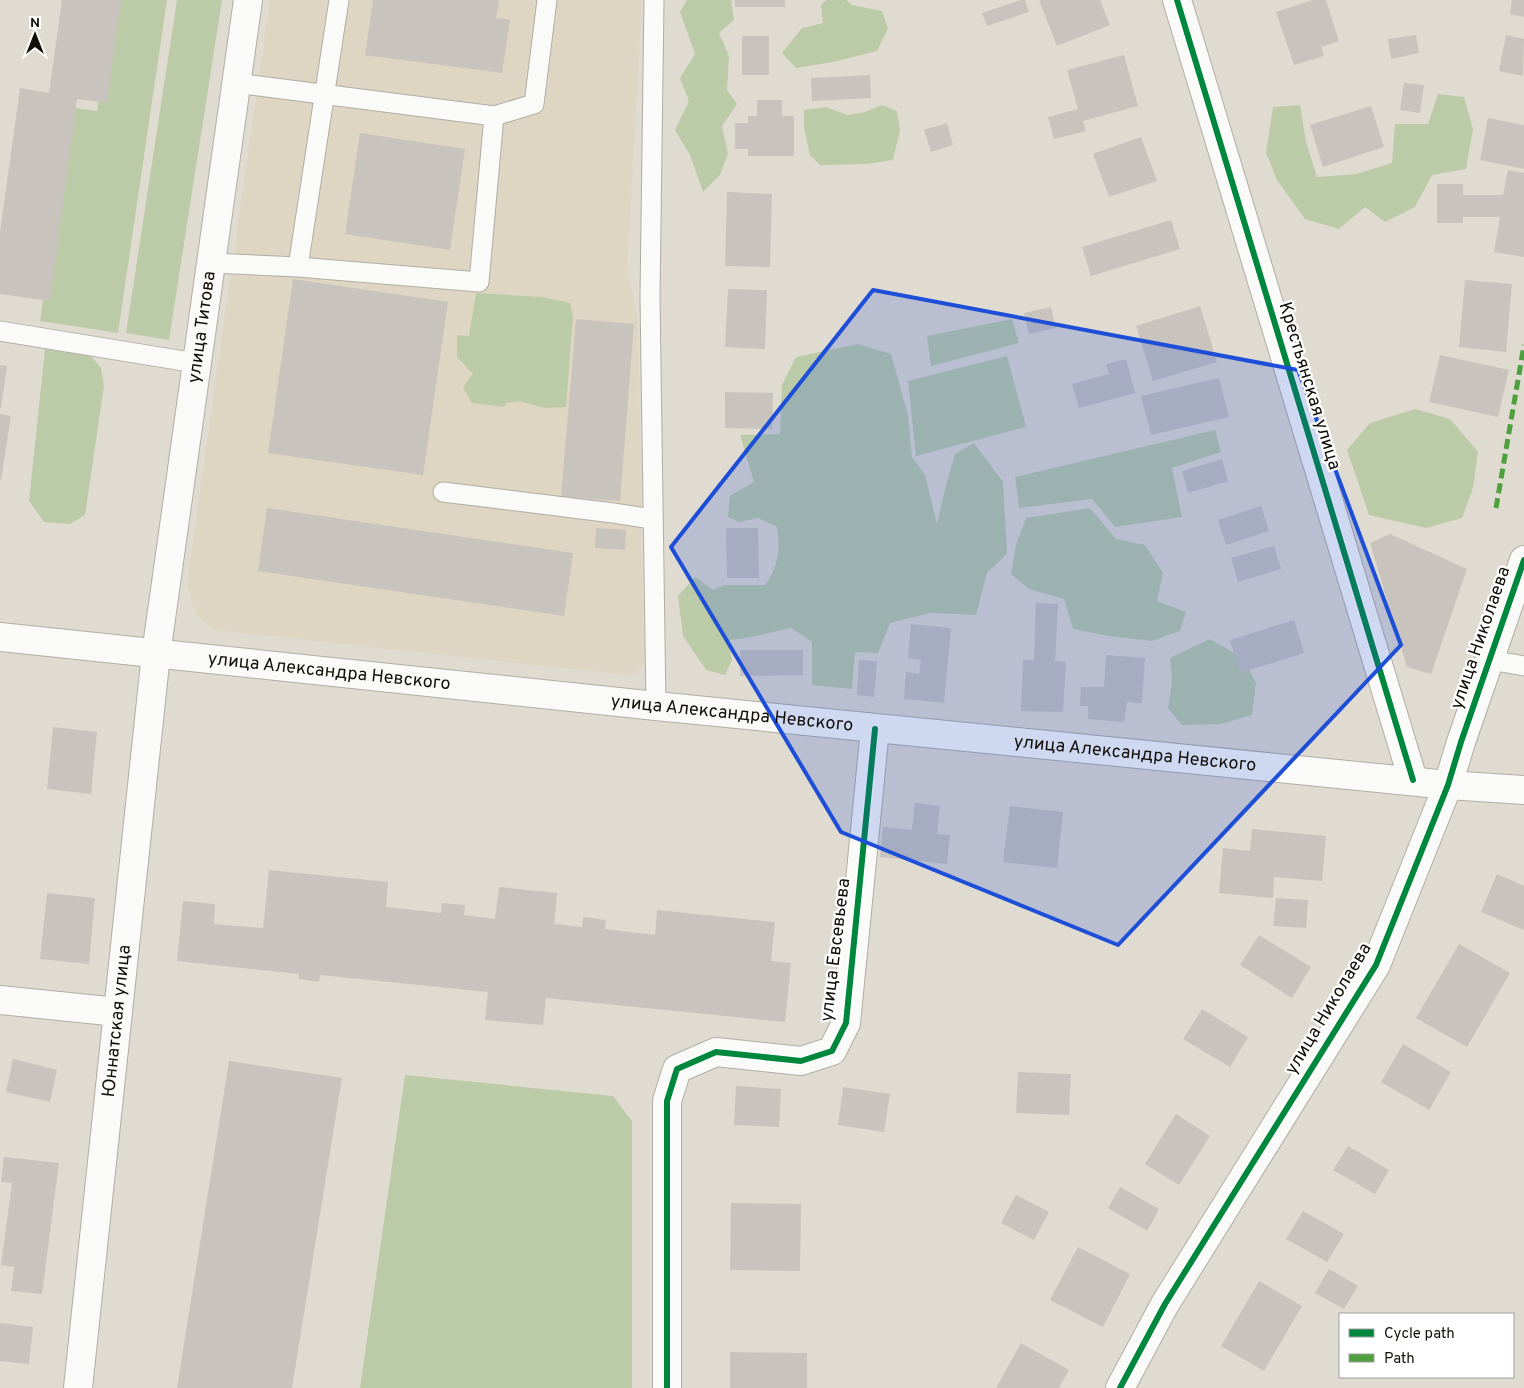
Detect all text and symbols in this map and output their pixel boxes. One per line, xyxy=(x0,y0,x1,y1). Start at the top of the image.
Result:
north arrow xyxy=(10,10,60,60)
text: N xyxy=(30,15,40,32)
street label: улица Титова xyxy=(183,270,221,385)
street label: Крестьянская улица xyxy=(1273,299,1345,473)
street label: улица Николаева xyxy=(1446,564,1516,712)
street label: улица Александра Невского xyxy=(207,647,452,696)
street label: улица Александра Невского xyxy=(609,690,854,737)
street label: улица Александра Невского xyxy=(1013,730,1257,777)
street label: улица Евсевьева xyxy=(816,877,856,1023)
street label: улица Николаева xyxy=(1281,939,1377,1079)
street label: Юннатская улица xyxy=(97,944,137,1098)
legend xyxy=(1339,1313,1514,1378)
text: Cycle path xyxy=(1384,1325,1455,1344)
text: Path xyxy=(1384,1350,1415,1369)

